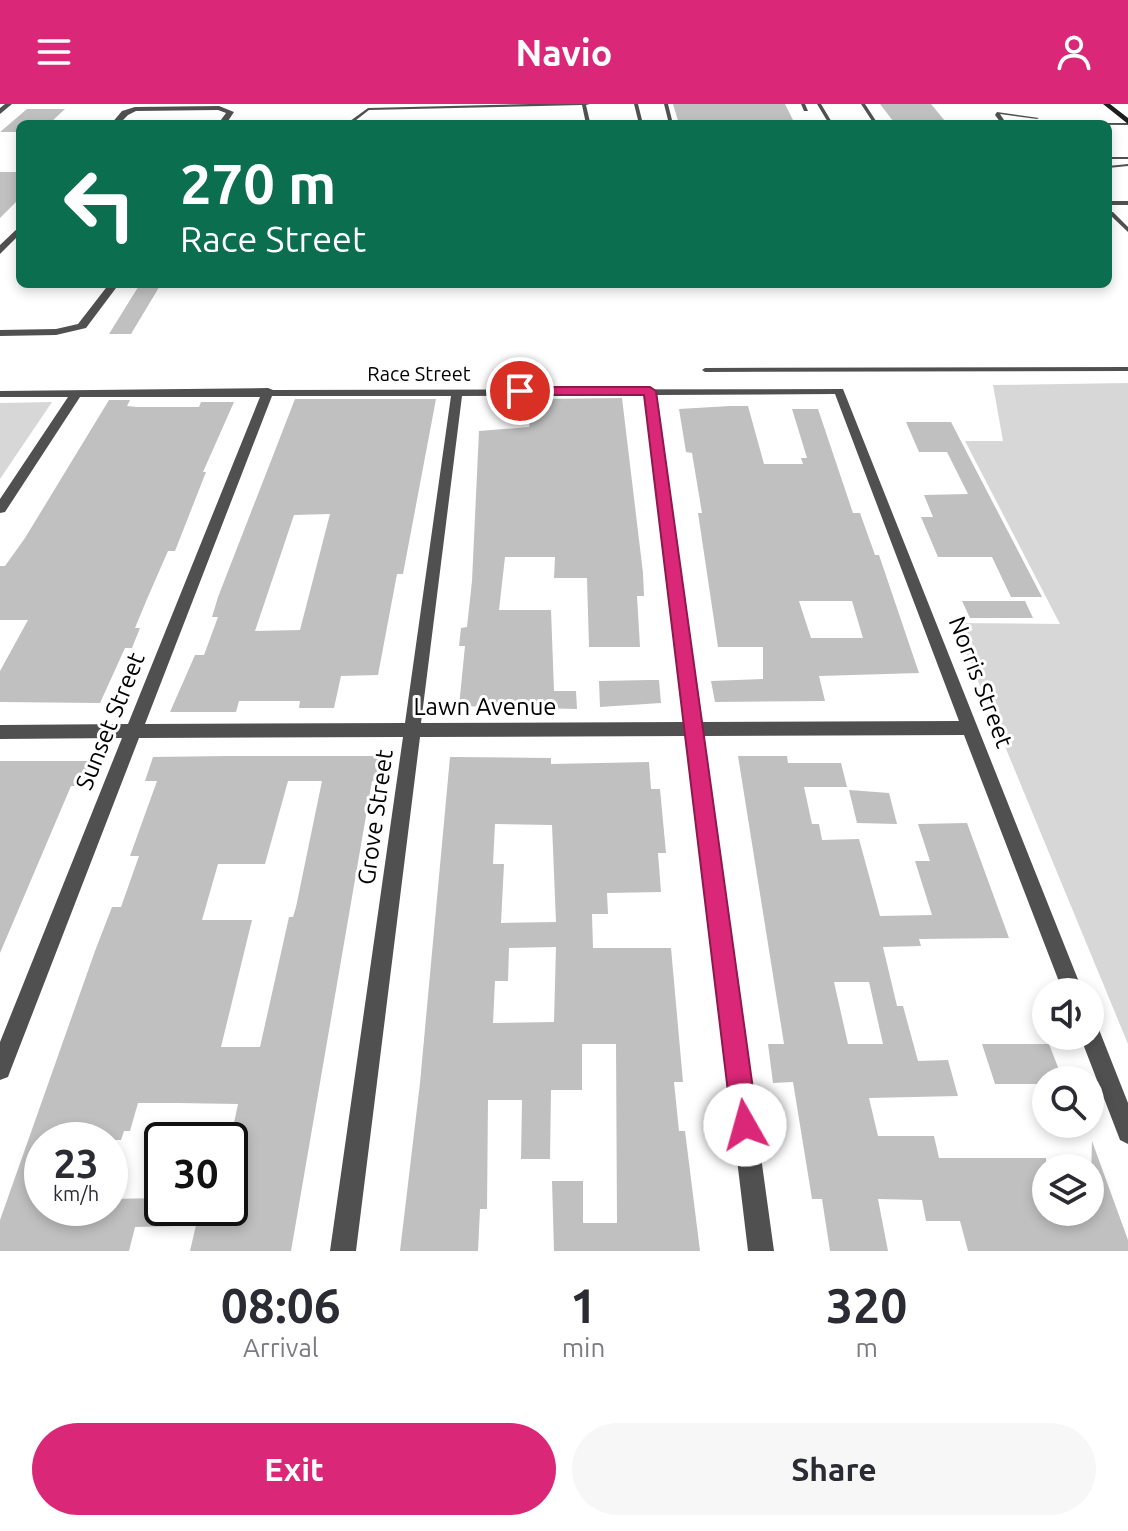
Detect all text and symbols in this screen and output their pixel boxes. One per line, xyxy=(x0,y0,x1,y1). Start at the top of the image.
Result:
icon: menu xyxy=(32,30,76,74)
icon: person xyxy=(1052,30,1096,74)
text: Navio xyxy=(516,32,612,73)
icon: left xyxy=(48,152,152,256)
text: 270 m xyxy=(180,152,336,215)
text: Race Street xyxy=(180,218,366,259)
pin xyxy=(486,357,554,425)
street label: Race Street xyxy=(367,362,471,385)
icon: arrive xyxy=(498,369,542,413)
street label: Norris Street xyxy=(944,613,1019,752)
street label: Sunset Street xyxy=(70,648,150,794)
street label: Lawn Avenue xyxy=(413,693,557,720)
street label: Grove Street xyxy=(352,747,398,886)
map controls xyxy=(1032,978,1104,1226)
button: sound xyxy=(1032,978,1104,1050)
button: search xyxy=(1032,1066,1104,1138)
position arrow xyxy=(703,1083,787,1167)
speed limit sign: 30 xyxy=(144,1122,248,1226)
text: 23 xyxy=(53,1141,99,1186)
button: layers xyxy=(1032,1154,1104,1226)
text: km/h xyxy=(53,1182,99,1205)
text: 08:06 xyxy=(221,1278,341,1332)
text: 1 xyxy=(570,1278,597,1332)
text: 320 xyxy=(826,1278,907,1332)
text: Arrival xyxy=(243,1333,319,1362)
text: min xyxy=(562,1333,605,1362)
text: m xyxy=(855,1333,878,1362)
button: Exit xyxy=(32,1423,556,1515)
button: Share xyxy=(572,1423,1096,1515)

